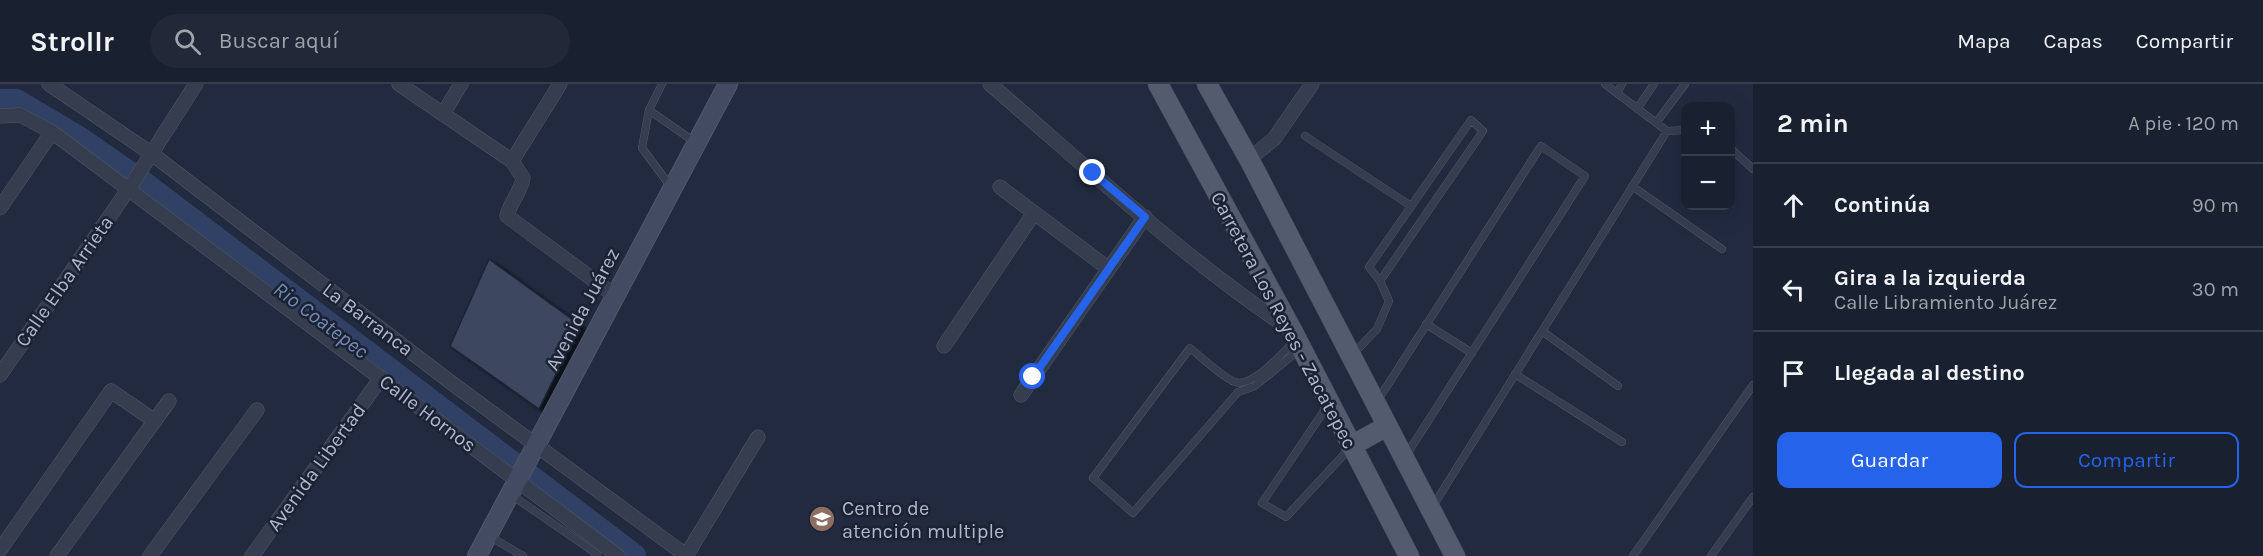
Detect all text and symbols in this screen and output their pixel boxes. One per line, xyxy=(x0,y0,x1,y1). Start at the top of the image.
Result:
search box xyxy=(150,14,570,68)
text: Strollr xyxy=(30,25,114,58)
icon: search xyxy=(171,25,204,58)
text: Buscar aquí xyxy=(219,28,339,54)
text: Mapa xyxy=(1957,29,2011,53)
text: Capas xyxy=(2044,29,2103,53)
text: Compartir xyxy=(2136,29,2233,53)
map controls xyxy=(1681,102,1735,210)
button: + xyxy=(1681,102,1735,156)
text: 2 min xyxy=(1777,108,1849,139)
text: A pie · 120 m xyxy=(2128,112,2239,135)
button: − xyxy=(1681,156,1735,210)
route end xyxy=(1079,159,1105,185)
street label: Carretera Los Reyes - Zacatepec xyxy=(1206,188,1361,453)
icon: ahead xyxy=(1777,189,1810,222)
text: Continúa xyxy=(1834,192,1930,218)
text: 90 m xyxy=(2192,194,2239,217)
street label: Calle Elba Arrieta xyxy=(11,211,118,351)
street label: Avenida Juárez xyxy=(541,244,624,374)
text: Gira a la izquierda xyxy=(1834,265,2026,291)
icon: left xyxy=(1777,273,1810,306)
water label: Rio Coatepec xyxy=(269,277,373,363)
street label: La Barranca xyxy=(318,278,418,361)
text: 30 m xyxy=(2192,278,2239,301)
text: Calle Libramiento Juárez xyxy=(1834,291,2057,314)
icon: arrive xyxy=(1777,357,1810,390)
text: Llegada al destino xyxy=(1834,360,2025,386)
route start xyxy=(1019,363,1045,389)
street label: Calle Hornos xyxy=(375,370,480,457)
street label: Avenida Libertad xyxy=(262,399,370,536)
button: Guardar xyxy=(1777,432,2002,488)
button: Compartir xyxy=(2014,432,2239,488)
place label: Centro de atención multiple xyxy=(842,497,1004,543)
school or university icon: Centro de atención multiple xyxy=(807,504,837,534)

